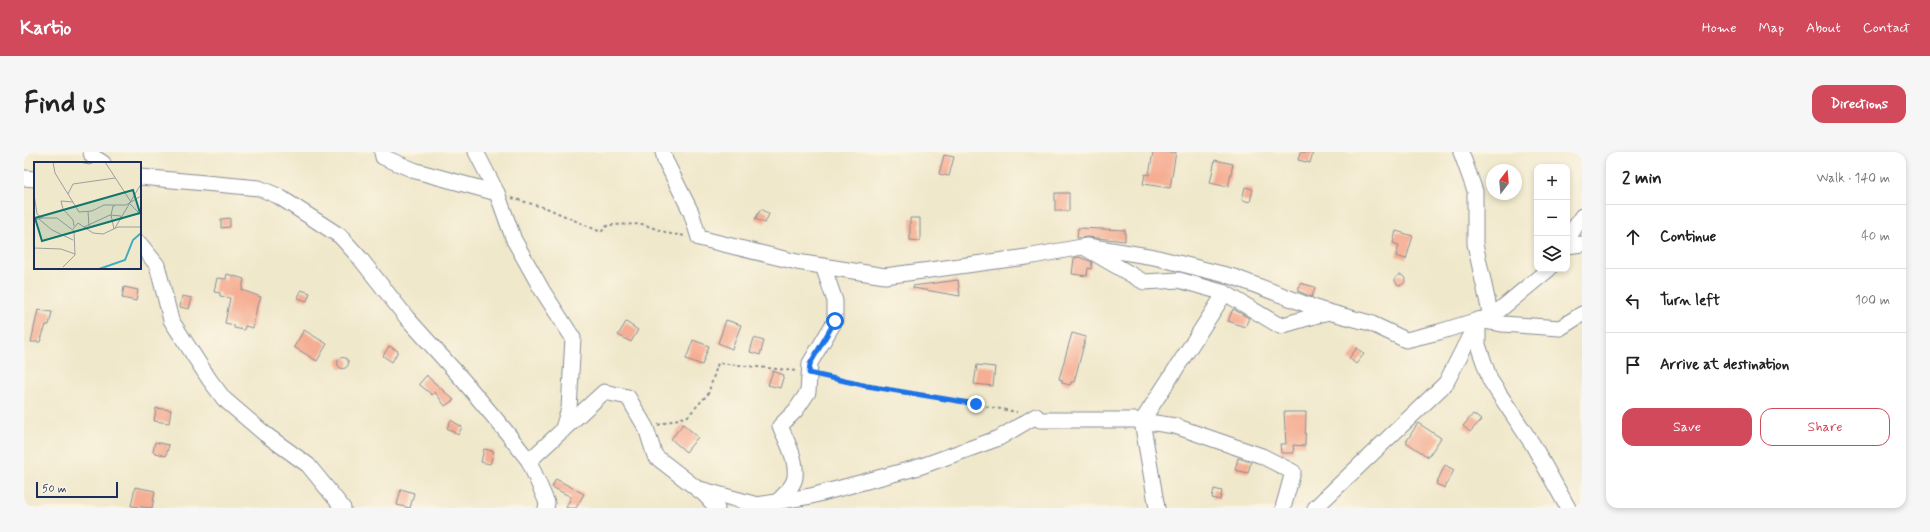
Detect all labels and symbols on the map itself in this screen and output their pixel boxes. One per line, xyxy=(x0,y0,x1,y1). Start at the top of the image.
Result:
inset map xyxy=(34,162,141,269)
north arrow xyxy=(1486,164,1522,200)
route start xyxy=(826,312,844,330)
route end xyxy=(967,395,985,413)
scale bar xyxy=(36,480,118,499)

